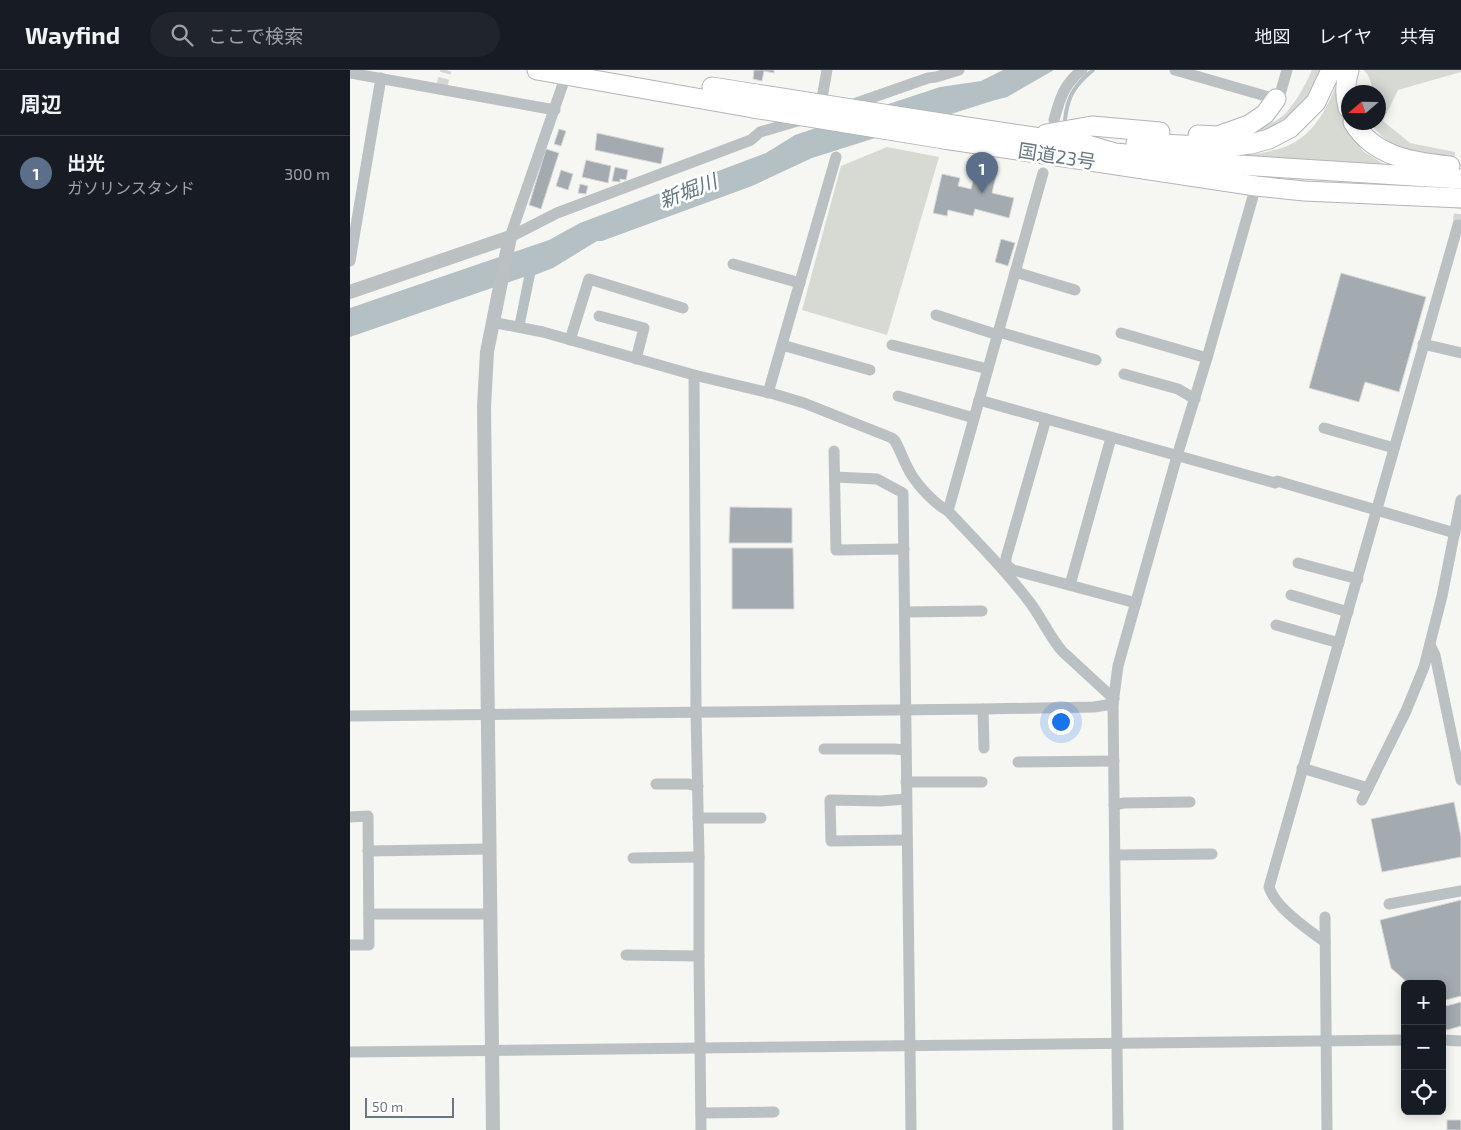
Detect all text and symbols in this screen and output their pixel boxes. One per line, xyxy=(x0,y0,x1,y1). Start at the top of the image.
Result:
search box xyxy=(150,12,500,57)
text: Wayfind xyxy=(25,20,120,49)
icon: search xyxy=(168,21,196,49)
text: ここで検索 xyxy=(208,24,303,47)
text: 地図 xyxy=(1255,25,1291,47)
text: レイヤ xyxy=(1319,25,1372,47)
text: 共有 xyxy=(1400,25,1436,47)
north arrow xyxy=(1341,85,1386,130)
text: 周辺 xyxy=(20,91,62,116)
street label: 国道23号 xyxy=(1017,138,1098,173)
text: 出光 xyxy=(67,151,105,174)
pin: 1 xyxy=(966,152,998,193)
text: 1 xyxy=(33,164,39,183)
text: 300 m xyxy=(284,164,330,183)
water label: 新堀川 xyxy=(655,167,722,212)
text: ガソリンスタンド xyxy=(67,178,195,197)
your location xyxy=(1048,709,1074,735)
map controls xyxy=(1401,980,1446,1115)
button: + xyxy=(1401,980,1446,1025)
button: − xyxy=(1401,1025,1446,1070)
button: locate xyxy=(1401,1070,1446,1115)
scale bar xyxy=(365,1095,454,1118)
text: 50 m xyxy=(372,1098,403,1115)

